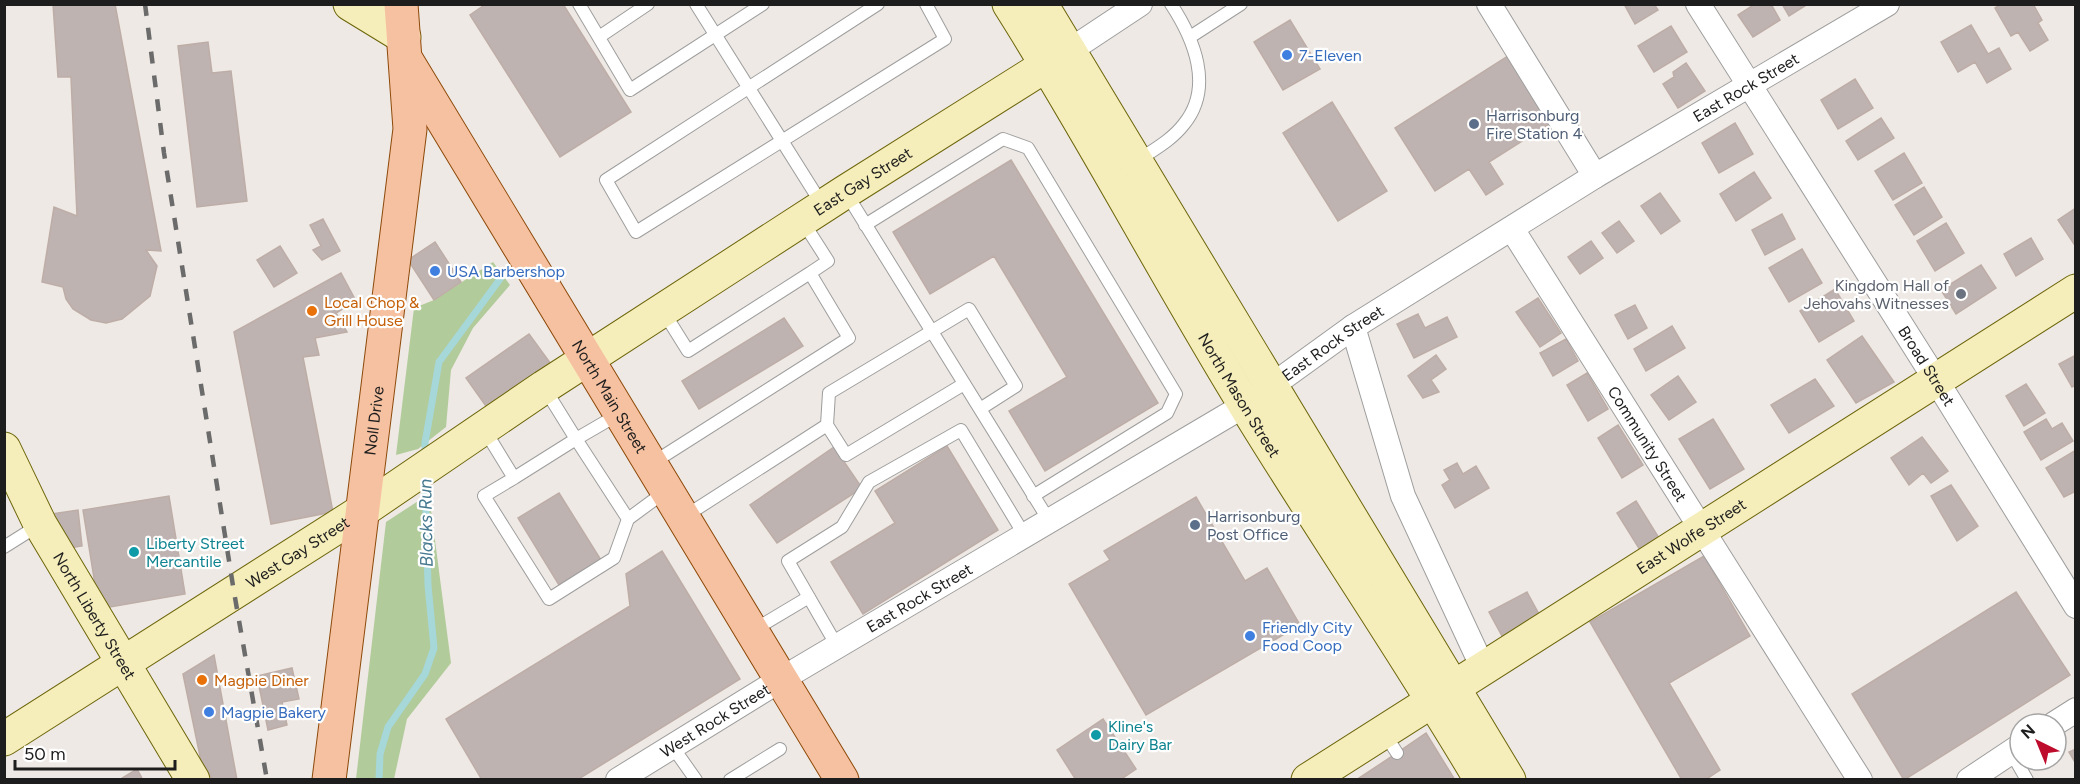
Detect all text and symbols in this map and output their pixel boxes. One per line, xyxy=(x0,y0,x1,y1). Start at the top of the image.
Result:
place label: 7-Eleven xyxy=(1299,46,1362,65)
marker: 7-Eleven xyxy=(1280,48,1294,62)
street label: East Rock Street xyxy=(1690,49,1802,126)
place label: Harrisonburg Fire Station 4 xyxy=(1486,106,1582,143)
marker: Harrisonburg Fire Station 4 xyxy=(1467,117,1481,131)
street label: East Gay Street xyxy=(810,143,915,220)
place label: USA Barbershop xyxy=(447,262,565,281)
marker: USA Barbershop xyxy=(428,264,442,278)
place label: Kingdom Hall of Jehovahs Witnesses xyxy=(1804,276,1949,313)
marker: Kingdom Hall of Jehovahs Witnesses xyxy=(1954,287,1968,301)
place label: Local Chop & Grill House xyxy=(324,293,420,330)
street label: East Rock Street xyxy=(1278,301,1387,385)
marker: Local Chop & Grill House xyxy=(305,304,319,318)
street label: Broad Street xyxy=(1894,322,1959,409)
street label: North Mason Street xyxy=(1194,330,1284,461)
street label: North Main Street xyxy=(568,336,651,457)
street label: Community Street xyxy=(1604,383,1691,505)
street label: Noll Drive xyxy=(360,385,388,457)
water label: Blacks Run xyxy=(414,479,438,567)
street label: East Wolfe Street xyxy=(1633,495,1750,578)
place label: Harrisonburg Post Office xyxy=(1207,507,1300,544)
street label: West Gay Street xyxy=(243,513,353,592)
marker: Harrisonburg Post Office xyxy=(1188,518,1202,532)
place label: Liberty Street Mercantile xyxy=(146,534,245,571)
marker: Liberty Street Mercantile xyxy=(127,545,141,559)
street label: North Liberty Street xyxy=(49,549,140,683)
street label: East Rock Street xyxy=(863,560,976,637)
place label: Friendly City Food Coop xyxy=(1262,618,1353,655)
marker: Friendly City Food Coop xyxy=(1243,629,1257,643)
place label: Magpie Diner xyxy=(214,671,309,690)
marker: Magpie Diner xyxy=(195,673,209,687)
street label: West Rock Street xyxy=(657,679,774,762)
place label: Magpie Bakery xyxy=(221,703,327,722)
marker: Magpie Bakery xyxy=(202,705,216,719)
north arrow xyxy=(2008,712,2068,772)
place label: Kline's Dairy Bar xyxy=(1108,717,1173,754)
text: N xyxy=(2017,720,2039,743)
marker: Kline's Dairy Bar xyxy=(1089,728,1103,742)
scale bar xyxy=(15,733,176,771)
text: 50 m xyxy=(24,743,66,765)

